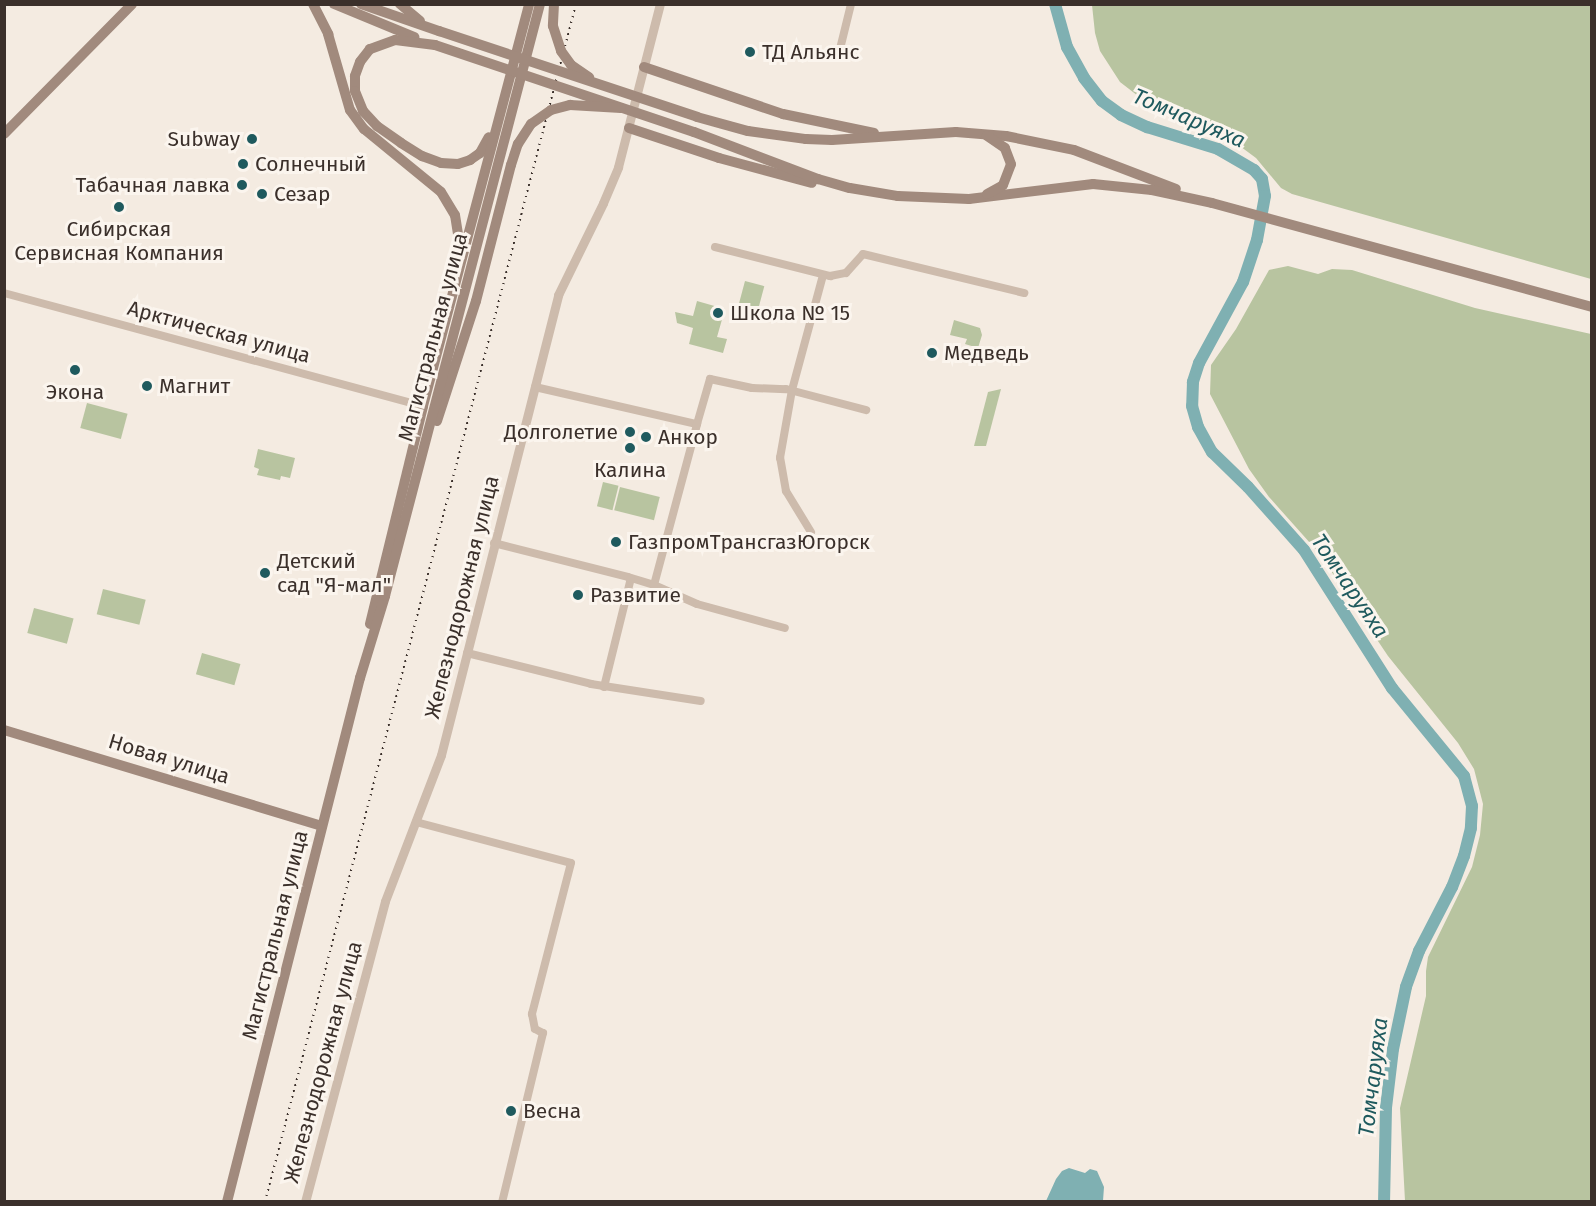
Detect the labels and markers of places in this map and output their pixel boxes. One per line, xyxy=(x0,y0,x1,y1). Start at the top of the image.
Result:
place label: ТД Альянс xyxy=(762,39,860,65)
marker: ТД Альянс xyxy=(743,45,757,59)
place label: Subway xyxy=(168,126,240,152)
marker: Subway xyxy=(245,132,259,146)
place label: Солнечный xyxy=(255,151,366,177)
marker: Солнечный xyxy=(236,157,250,171)
place label: Табачная лавка xyxy=(75,172,230,198)
marker: Табачная лавка xyxy=(235,178,249,192)
place label: Сезар xyxy=(274,181,330,207)
marker: Сезар xyxy=(255,187,269,201)
marker: Сибирская Сервисная Компания xyxy=(112,200,126,214)
place label: Сибирская Сервисная Компания xyxy=(14,216,224,266)
place label: Школа № 15 xyxy=(730,300,850,326)
marker: Школа № 15 xyxy=(711,306,725,320)
place label: Медведь xyxy=(944,340,1029,366)
marker: Медведь xyxy=(925,346,939,360)
marker: Экона xyxy=(68,363,82,377)
place label: Магнит xyxy=(159,373,230,399)
place label: Экона xyxy=(46,379,104,405)
marker: Магнит xyxy=(140,379,154,393)
place label: Долголетие xyxy=(504,419,618,445)
place label: Анкор xyxy=(658,424,718,450)
marker: Долголетие xyxy=(623,425,637,439)
marker: Анкор xyxy=(639,430,653,444)
marker: Калина xyxy=(623,441,637,455)
place label: Калина xyxy=(594,457,666,483)
place label: ГазпромТрансгазЮгорск xyxy=(628,529,870,555)
marker: ГазпромТрансгазЮгорск xyxy=(609,535,623,549)
place label: Детский сад "Я-мал" xyxy=(277,548,391,598)
marker: Детский сад "Я-мал" xyxy=(258,566,272,580)
place label: Развитие xyxy=(590,582,681,608)
marker: Развитие xyxy=(571,588,585,602)
place label: Весна xyxy=(523,1098,581,1124)
marker: Весна xyxy=(504,1104,518,1118)

